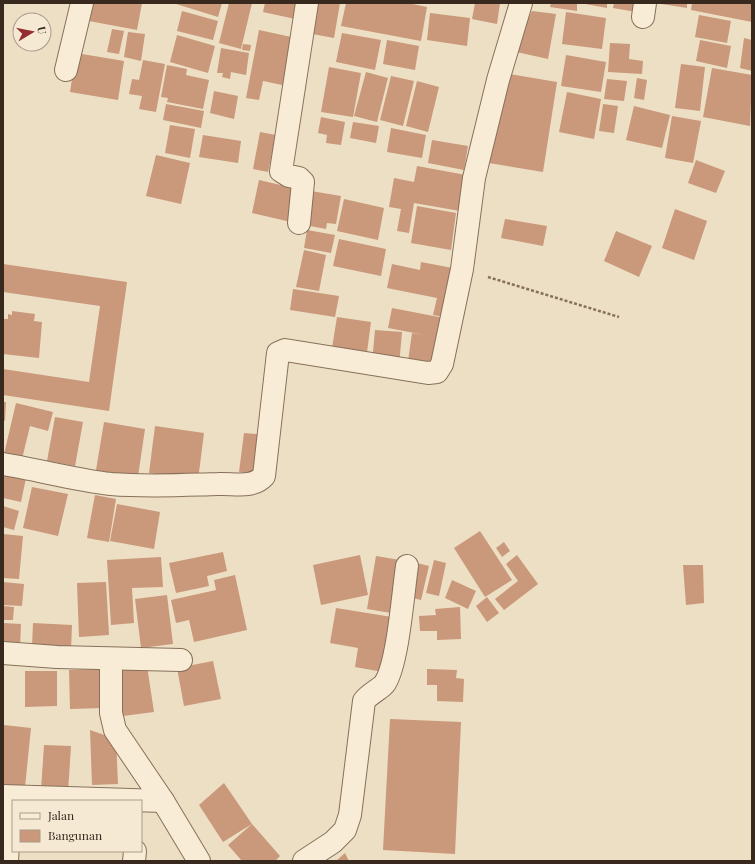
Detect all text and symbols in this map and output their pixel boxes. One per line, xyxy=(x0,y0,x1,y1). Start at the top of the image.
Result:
north arrow xyxy=(12,12,52,52)
text: U xyxy=(34,25,50,36)
legend xyxy=(12,800,142,852)
text: Jalan xyxy=(47,807,74,823)
text: Bangunan xyxy=(48,827,102,843)

